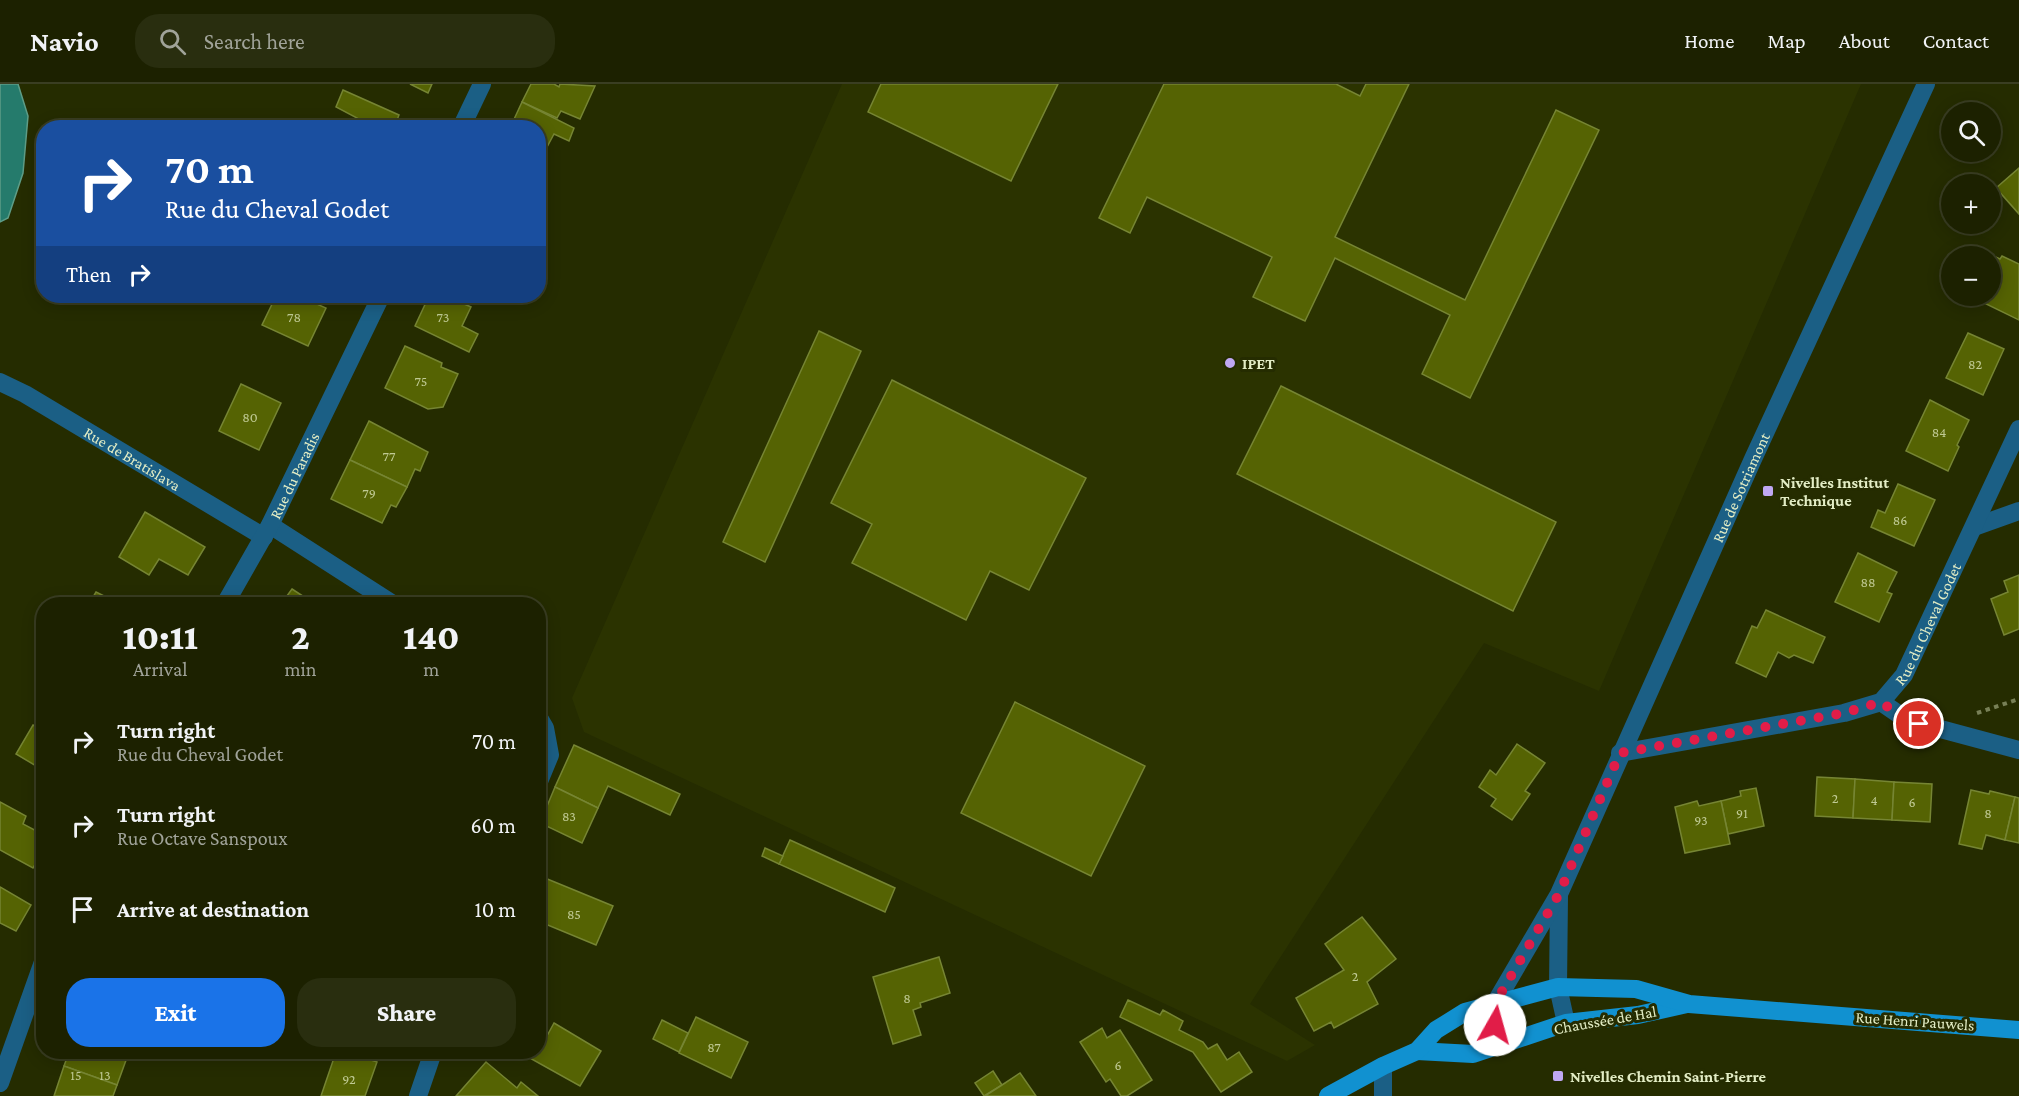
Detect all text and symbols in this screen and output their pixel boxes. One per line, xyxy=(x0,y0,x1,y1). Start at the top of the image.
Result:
search box xyxy=(135,14,555,68)
icon: search xyxy=(156,25,189,58)
text: Navio xyxy=(30,26,99,57)
text: Search here xyxy=(204,29,305,54)
text: Home xyxy=(1684,29,1734,53)
text: Map xyxy=(1767,29,1806,53)
text: About xyxy=(1839,29,1890,53)
text: Contact xyxy=(1923,29,1989,53)
map controls xyxy=(1941,102,2001,306)
button: search xyxy=(1941,102,2001,162)
icon: right xyxy=(66,144,144,222)
text: 70 m xyxy=(165,145,254,192)
button: + xyxy=(1941,174,2001,234)
text: Rue du Cheval Godet xyxy=(165,194,389,224)
button: − xyxy=(1941,246,2001,306)
icon: right xyxy=(123,258,156,291)
text: Then xyxy=(66,262,111,287)
house number: 78 xyxy=(287,309,301,325)
house number: 73 xyxy=(437,309,449,325)
place label: IPET xyxy=(1242,355,1275,372)
marker: IPET xyxy=(1223,356,1237,370)
house number: 82 xyxy=(1968,356,1982,372)
house number: 75 xyxy=(415,373,427,389)
house number: 80 xyxy=(242,409,258,425)
street label: Rue de Bratislava xyxy=(81,423,184,494)
house number: 84 xyxy=(1932,424,1946,440)
street label: Rue du Paradis xyxy=(266,429,322,521)
street label: Rue de Sotriamont xyxy=(1709,429,1773,545)
house number: 77 xyxy=(383,448,396,464)
place label: Nivelles Institut Technique xyxy=(1780,474,1889,509)
marker: Nivelles Institut Technique xyxy=(1761,484,1775,498)
house number: 79 xyxy=(362,485,376,501)
house number: 86 xyxy=(1893,512,1907,528)
street label: Rue du Cheval Godet xyxy=(1891,560,1964,688)
house number: 88 xyxy=(1860,574,1876,590)
text: 10:11 xyxy=(123,617,198,657)
text: 2 xyxy=(291,617,310,657)
text: 140 xyxy=(403,617,459,657)
text: Arrival xyxy=(133,658,187,680)
text: min xyxy=(284,658,317,680)
text: m xyxy=(423,658,439,680)
pin xyxy=(1893,698,1944,749)
icon: arrive xyxy=(1902,707,1935,740)
text: Turn right xyxy=(117,718,215,743)
icon: right xyxy=(66,725,99,758)
text: 70 m xyxy=(472,729,516,754)
text: Rue du Cheval Godet xyxy=(117,743,283,765)
house number: 2 xyxy=(1832,790,1839,806)
house number: 4 xyxy=(1870,792,1878,808)
house number: 6 xyxy=(1908,794,1916,810)
text: Turn right xyxy=(117,802,215,827)
house number: 91 xyxy=(1736,805,1748,821)
house number: 8 xyxy=(1984,805,1992,821)
house number: 83 xyxy=(562,808,576,824)
icon: right xyxy=(66,809,99,842)
house number: 93 xyxy=(1694,812,1708,828)
text: 60 m xyxy=(471,813,516,838)
text: Rue Octave Sanspoux xyxy=(117,827,288,849)
icon: arrive xyxy=(66,893,99,926)
text: Arrive at destination xyxy=(117,897,309,922)
text: 10 m xyxy=(474,897,516,922)
house number: 85 xyxy=(567,906,581,922)
house number: 2 xyxy=(1352,968,1359,984)
button: Exit xyxy=(66,978,285,1047)
button: Share xyxy=(297,978,516,1047)
house number: 8 xyxy=(903,990,911,1006)
position arrow xyxy=(1463,993,1527,1057)
street label: Chaussée de Hal xyxy=(1552,1003,1658,1037)
street label: Rue Henri Pauwels xyxy=(1855,1008,1975,1034)
house number: 87 xyxy=(707,1039,721,1055)
house number: 6 xyxy=(1114,1057,1122,1073)
house number: 15 xyxy=(70,1067,82,1083)
house number: 13 xyxy=(99,1067,111,1083)
place label: Nivelles Chemin Saint-Pierre xyxy=(1570,1068,1766,1085)
marker: Nivelles Chemin Saint-Pierre xyxy=(1551,1069,1565,1083)
house number: 92 xyxy=(342,1071,356,1087)

